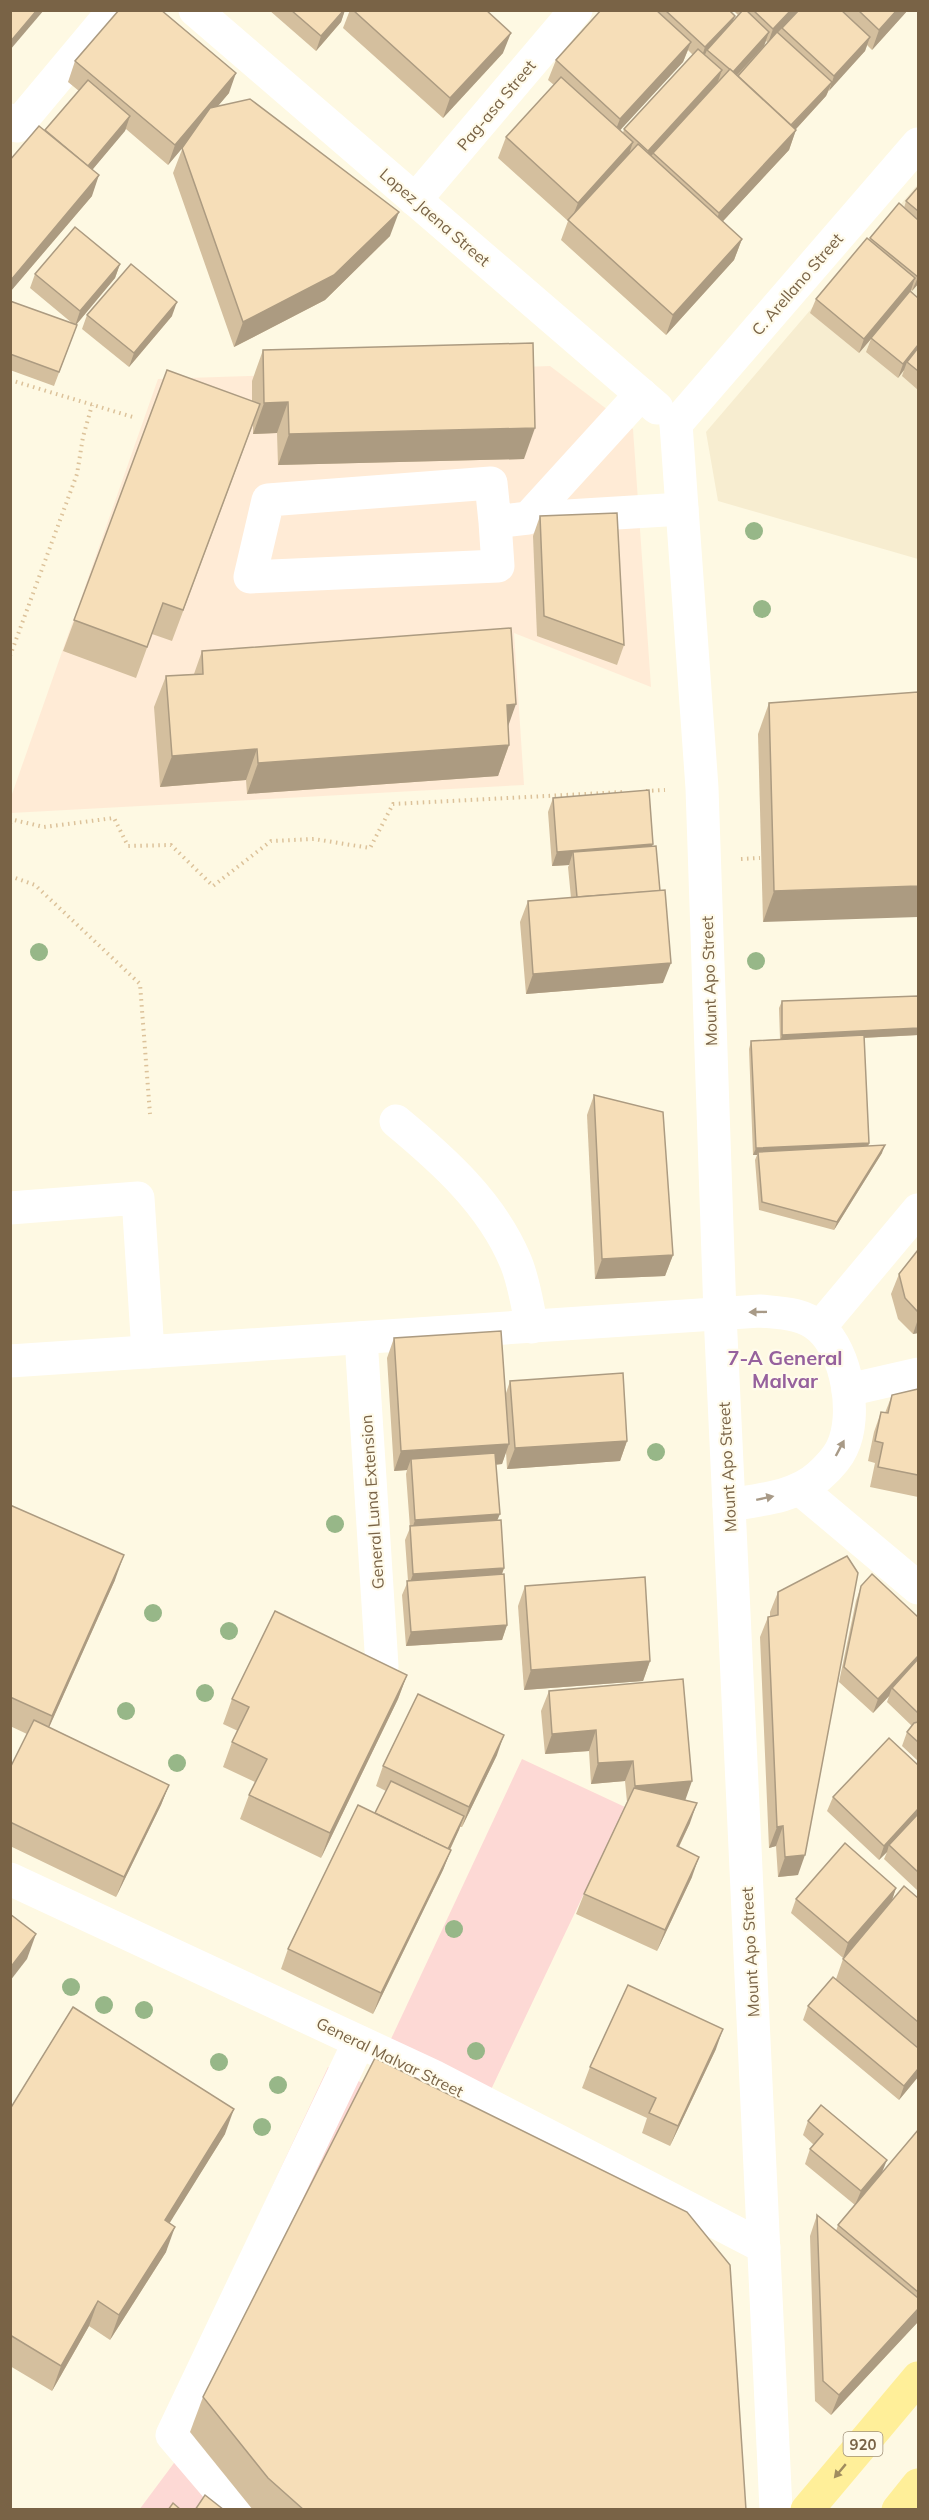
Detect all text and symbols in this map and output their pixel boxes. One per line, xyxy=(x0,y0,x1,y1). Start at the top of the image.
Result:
street label: Pag-asa Street xyxy=(452,55,540,154)
street label: Lopez Jaena Street xyxy=(376,164,494,271)
street label: C. Arellano Street xyxy=(747,228,847,339)
street label: Mount Apo Street xyxy=(697,915,721,1046)
one-way arrow xyxy=(749,1307,768,1317)
district label: 7-A General Malvar xyxy=(727,1345,843,1393)
street label: Mount Apo Street xyxy=(714,1401,740,1533)
street label: General Luna Extension xyxy=(356,1414,388,1590)
one-way arrow xyxy=(835,1439,845,1456)
one-way arrow xyxy=(756,1493,774,1503)
street label: Mount Apo Street xyxy=(737,1886,763,2018)
street label: General Malvar Street xyxy=(313,2013,467,2101)
road number: 920 xyxy=(844,2432,882,2456)
one-way arrow xyxy=(834,2463,847,2478)

